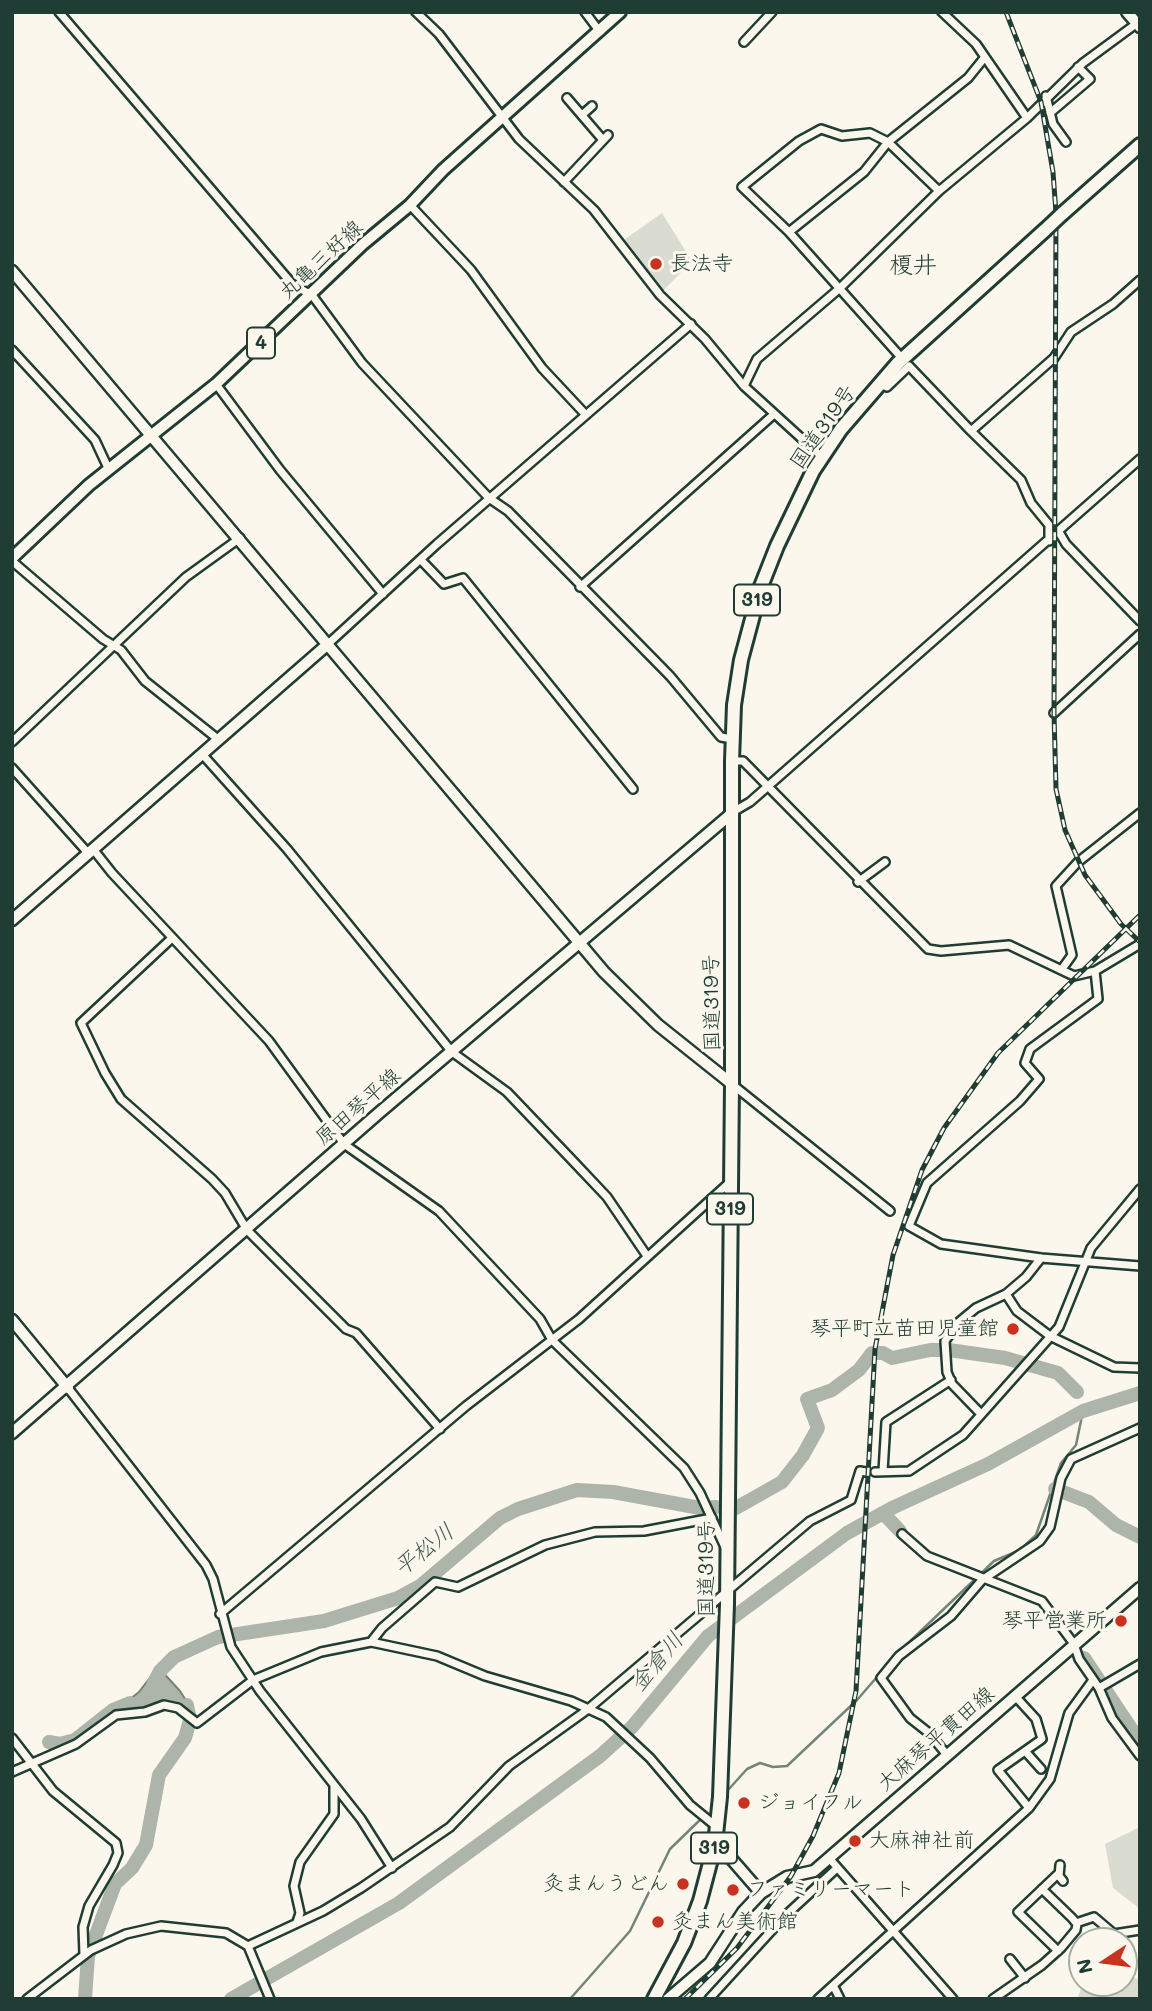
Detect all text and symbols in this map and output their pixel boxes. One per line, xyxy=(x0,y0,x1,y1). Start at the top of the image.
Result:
street label: 丸亀三好線 xyxy=(274,215,368,305)
place label: 長法寺 xyxy=(670,251,733,277)
district label: 榎井 xyxy=(889,252,937,280)
marker: 長法寺 xyxy=(648,256,664,272)
road number: 4 xyxy=(247,328,275,358)
street label: 国道319号 xyxy=(785,380,861,474)
road number: 319 xyxy=(734,584,780,615)
street label: 国道319号 xyxy=(699,954,725,1052)
street label: 原田琴平線 xyxy=(310,1063,406,1151)
road number: 319 xyxy=(707,1194,753,1224)
place label: 琴平町立苗田児童館 xyxy=(810,1316,999,1342)
marker: 琴平町立苗田児童館 xyxy=(1005,1321,1021,1337)
water label: 平松川 xyxy=(388,1518,460,1582)
street label: 国道319号 xyxy=(694,1520,720,1618)
place label: 琴平営業所 xyxy=(1002,1608,1107,1634)
marker: 琴平営業所 xyxy=(1113,1613,1129,1629)
water label: 金倉川 xyxy=(624,1627,690,1697)
street label: 大麻琴平貫田線 xyxy=(872,1681,1000,1797)
place label: ジョイフル xyxy=(758,1790,863,1816)
marker: ジョイフル xyxy=(736,1795,752,1811)
place label: 大麻神社前 xyxy=(869,1828,974,1854)
road number: 319 xyxy=(691,1832,737,1864)
marker: 大麻神社前 xyxy=(847,1833,863,1849)
place label: 灸まんうどん xyxy=(543,1871,669,1897)
marker: 灸まんうどん xyxy=(675,1876,691,1892)
place label: ファミリーマート xyxy=(747,1877,915,1903)
marker: ファミリーマート xyxy=(725,1882,741,1898)
place label: 灸まん美術館 xyxy=(672,1909,798,1935)
marker: 灸まん美術館 xyxy=(650,1914,666,1930)
north arrow xyxy=(1068,1927,1138,1997)
text: N xyxy=(1070,1957,1098,1976)

